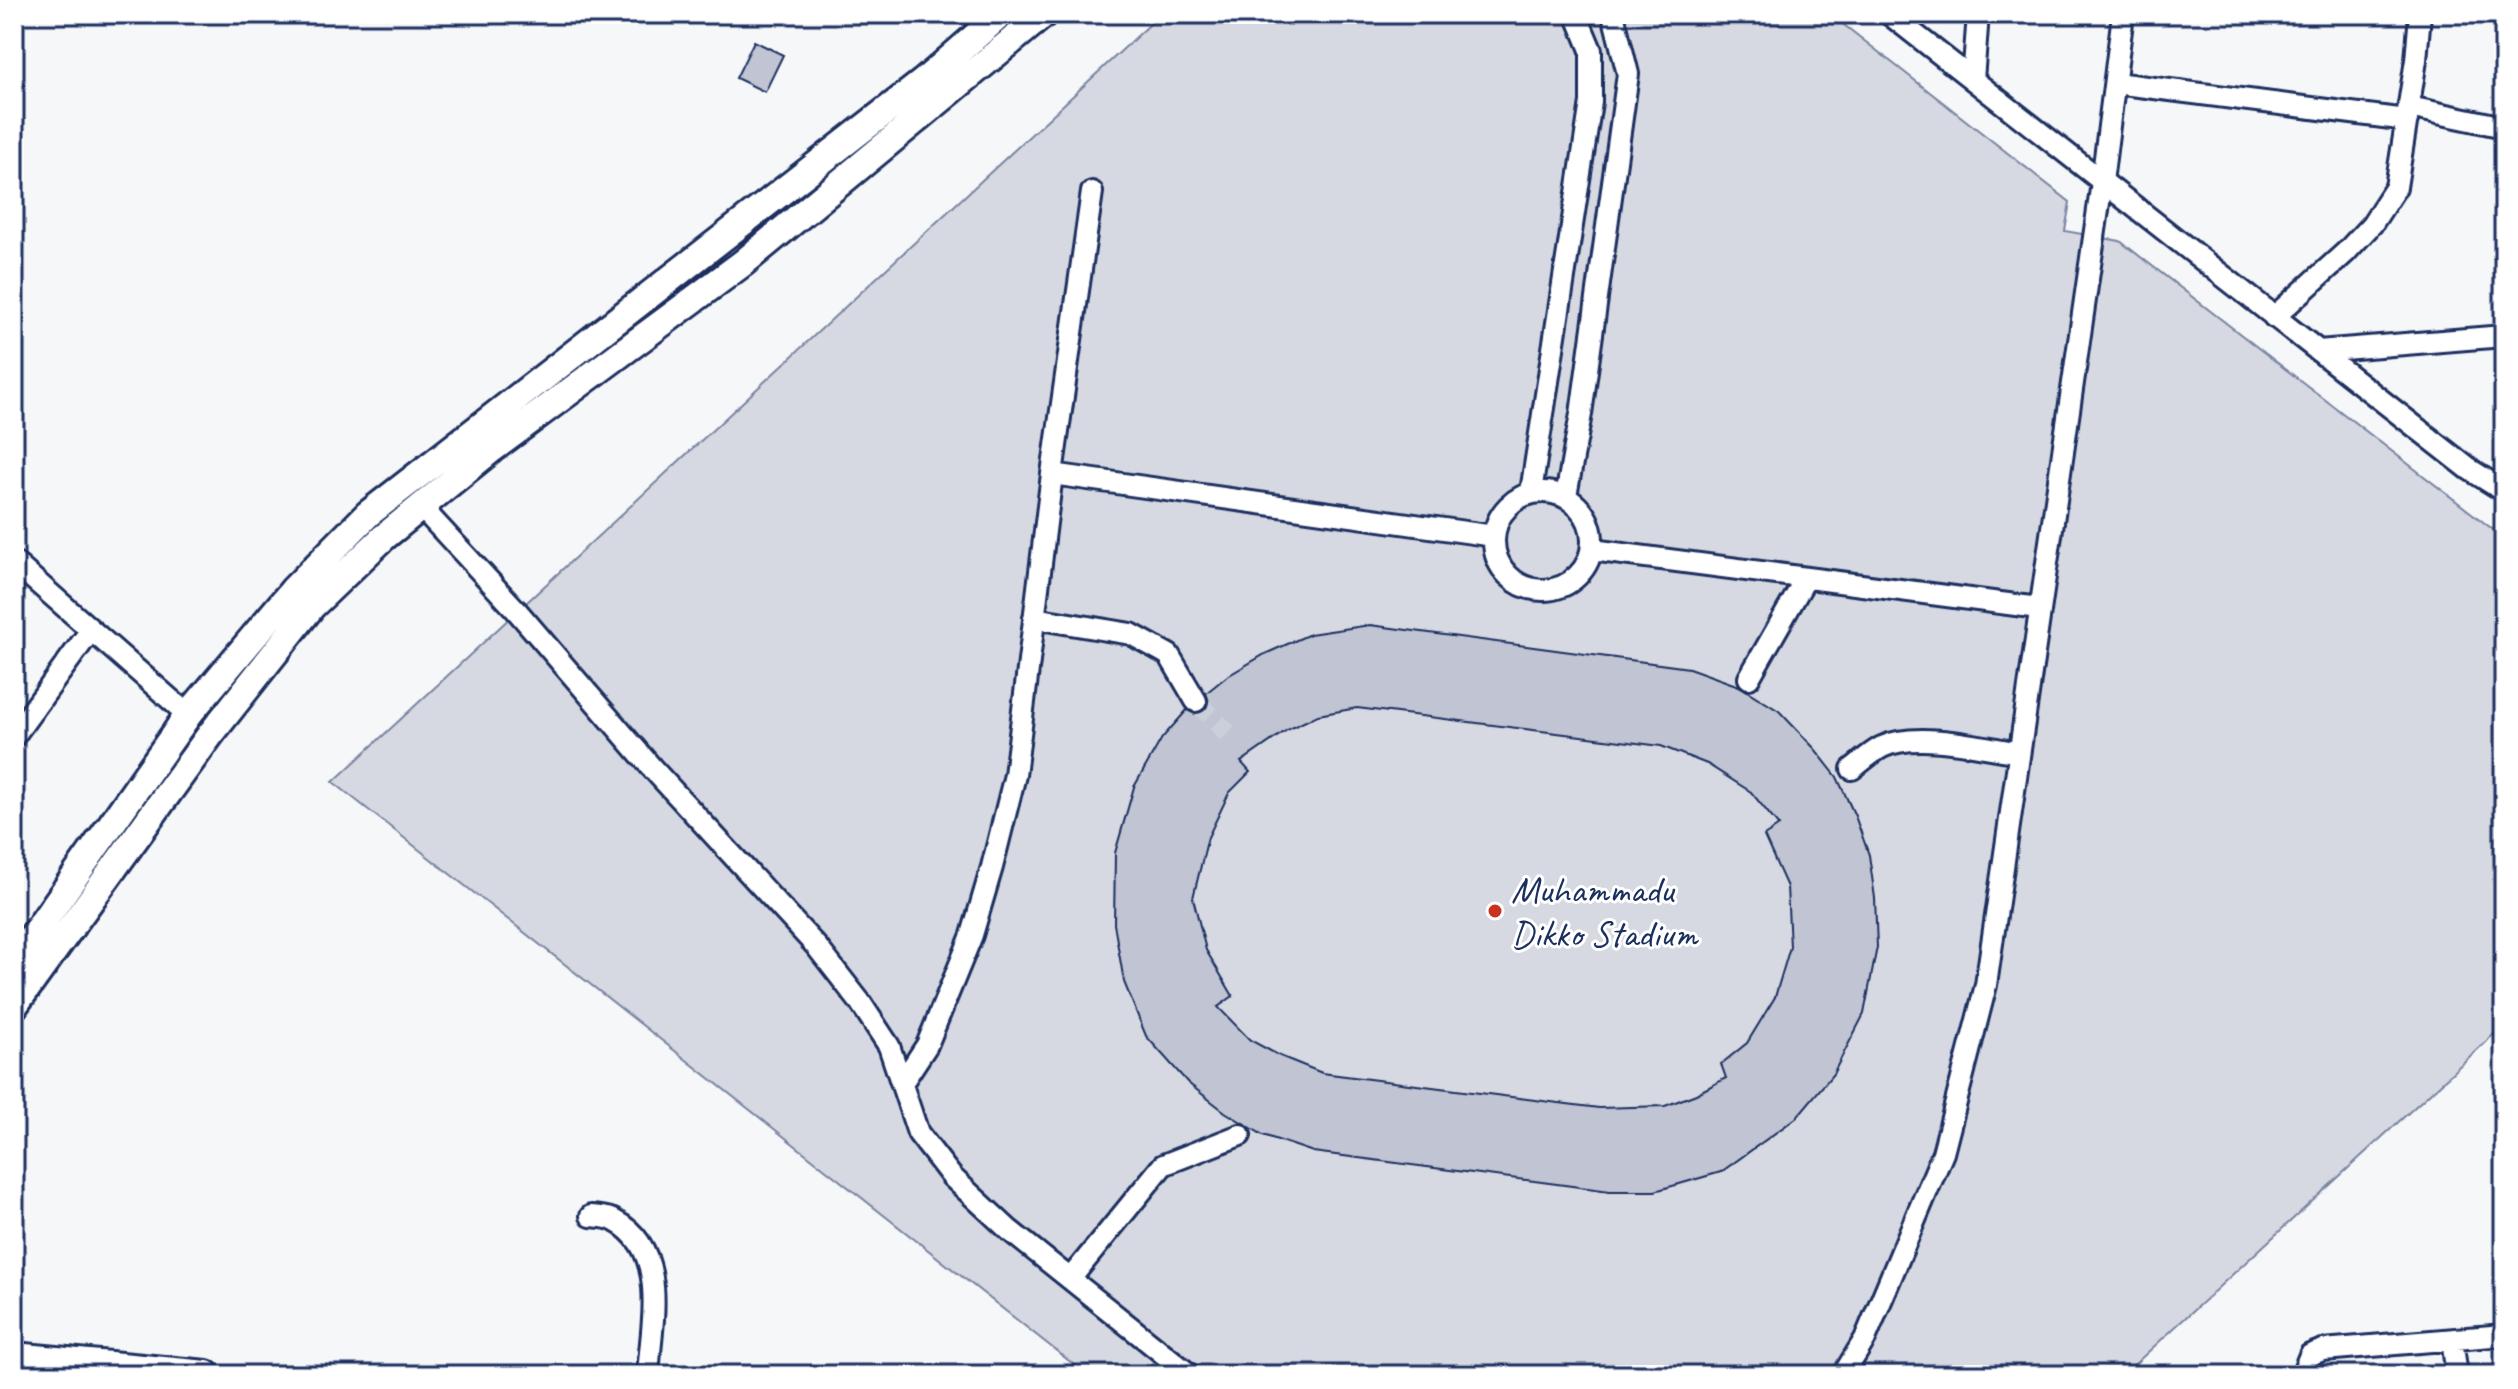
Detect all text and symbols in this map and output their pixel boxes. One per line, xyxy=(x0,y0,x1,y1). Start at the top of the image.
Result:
place label: Muhammadu Dikko Stadium xyxy=(1511,866,1700,957)
marker: Muhammadu Dikko Stadium xyxy=(1486,902,1504,920)

